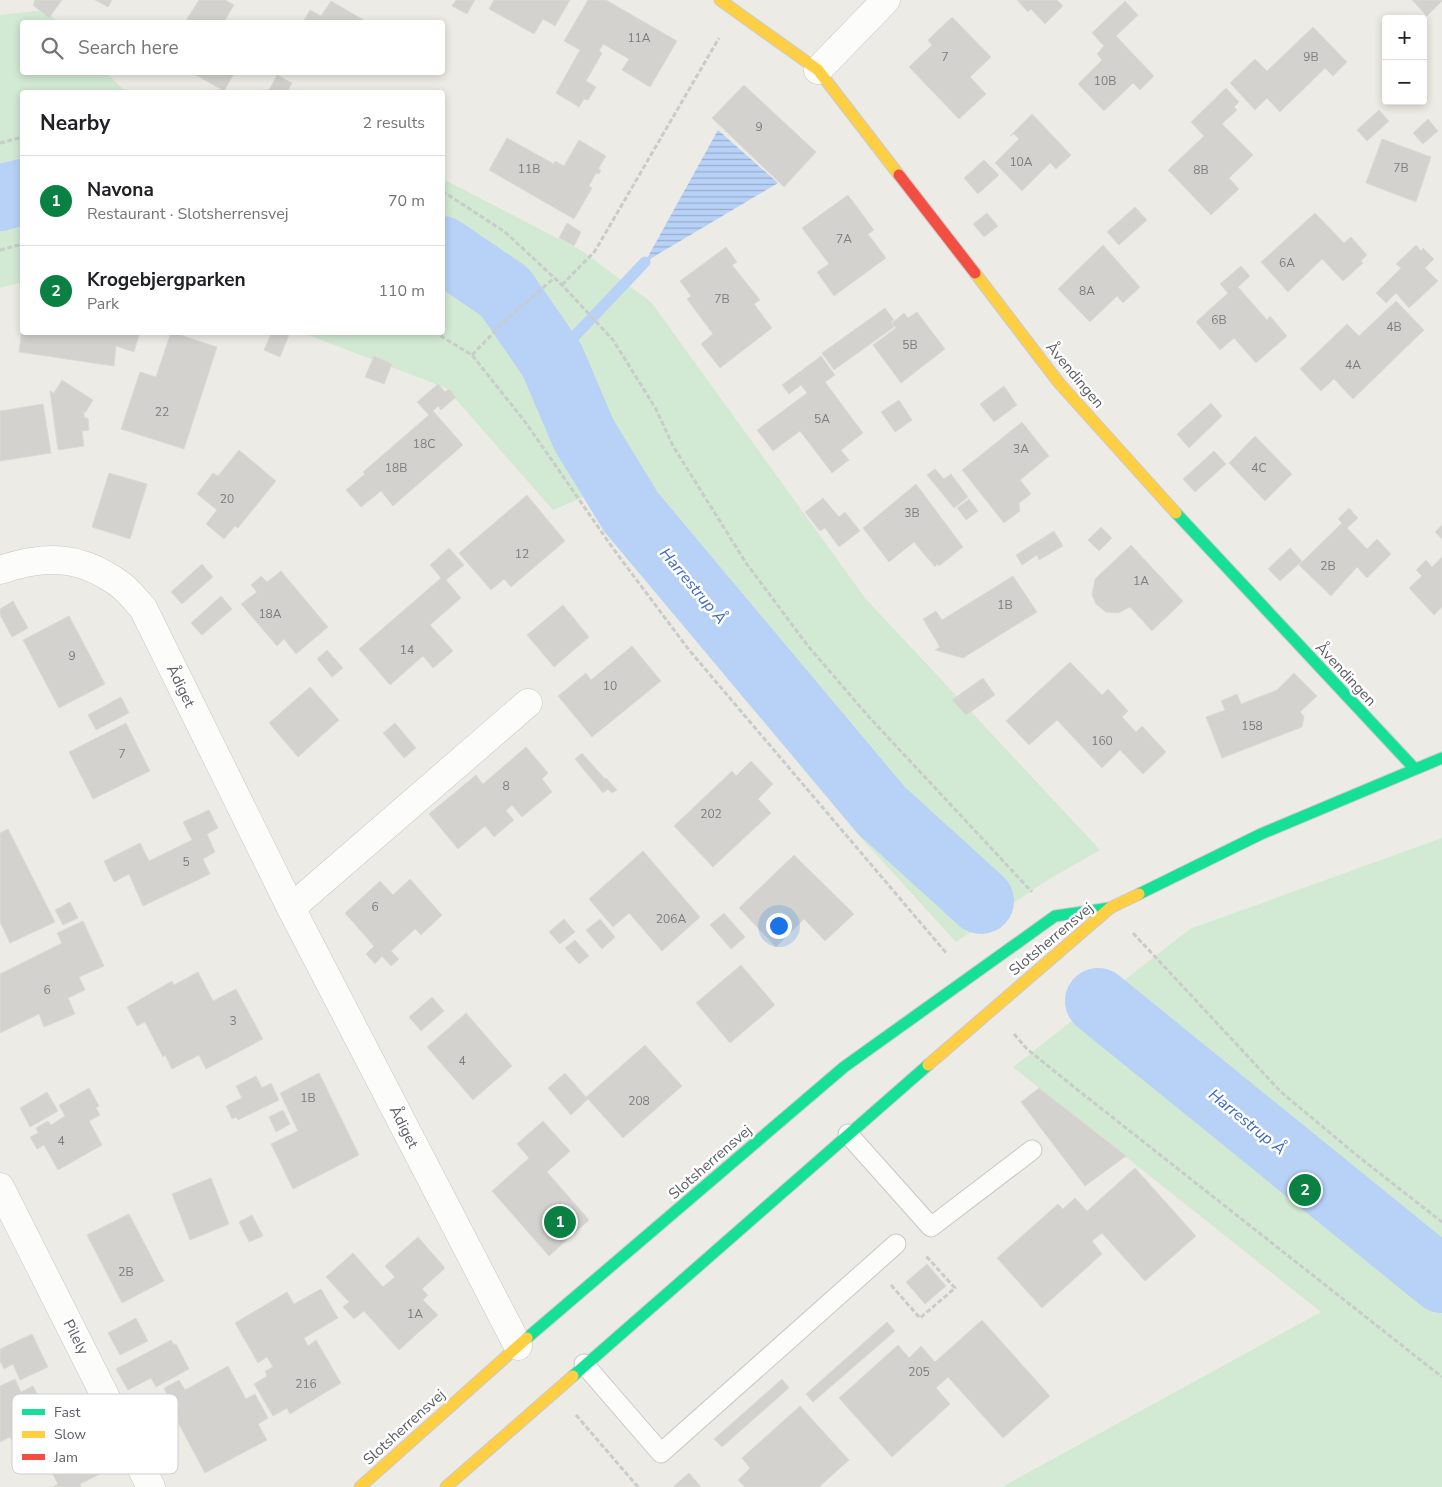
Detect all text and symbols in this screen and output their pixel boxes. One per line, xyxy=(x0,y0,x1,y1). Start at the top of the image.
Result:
map controls xyxy=(1382,15,1427,105)
button: + xyxy=(1382,15,1427,60)
search box xyxy=(20,20,445,75)
house number: 11A xyxy=(627,30,651,46)
icon: search xyxy=(38,34,66,62)
text: Search here xyxy=(78,35,179,61)
house number: 7 xyxy=(941,49,949,65)
house number: 9B xyxy=(1303,49,1319,65)
button: − xyxy=(1382,60,1427,105)
house number: 10B xyxy=(1094,73,1116,89)
text: Nearby xyxy=(40,109,110,137)
text: 2 results xyxy=(363,112,425,134)
house number: 9 xyxy=(755,119,763,135)
house number: 10A xyxy=(1009,154,1033,170)
house number: 7B xyxy=(1393,160,1409,176)
house number: 11B xyxy=(518,161,540,177)
house number: 8B xyxy=(1193,162,1209,178)
text: Navona xyxy=(87,177,154,203)
text: 1 xyxy=(51,190,61,212)
text: 70 m xyxy=(388,190,425,212)
text: Restaurant · Slotsherrensvej xyxy=(87,203,289,225)
house number: 7A xyxy=(836,231,852,247)
house number: 6A xyxy=(1279,255,1295,271)
text: Krogebjergparken xyxy=(87,267,246,293)
text: 2 xyxy=(51,280,61,302)
text: 110 m xyxy=(378,280,425,302)
house number: 8A xyxy=(1079,283,1095,299)
house number: 7B xyxy=(714,291,730,307)
text: Park xyxy=(87,293,119,315)
house number: 6B xyxy=(1211,312,1227,328)
house number: 4B xyxy=(1386,319,1402,335)
house number: 5B xyxy=(902,337,918,353)
street label: Åvendingen xyxy=(1041,337,1109,412)
house number: 4A xyxy=(1345,357,1361,373)
house number: 22 xyxy=(155,404,169,420)
house number: 5A xyxy=(814,411,830,427)
house number: 18C xyxy=(413,436,435,452)
house number: 3A xyxy=(1013,441,1029,457)
house number: 18B xyxy=(385,460,407,476)
house number: 4C xyxy=(1251,460,1267,476)
house number: 20 xyxy=(220,491,234,507)
house number: 3B xyxy=(904,505,920,521)
water label: Harrestrup Å xyxy=(655,543,731,629)
house number: 12 xyxy=(515,546,529,562)
house number: 2B xyxy=(1320,558,1336,574)
house number: 1A xyxy=(1133,573,1149,589)
house number: 1B xyxy=(997,597,1013,613)
house number: 18A xyxy=(258,606,282,622)
street label: Åvendingen xyxy=(1311,637,1382,710)
house number: 14 xyxy=(400,642,414,658)
house number: 9 xyxy=(68,648,76,664)
street label: Ådiget xyxy=(162,661,201,711)
house number: 10 xyxy=(603,678,617,694)
house number: 158 xyxy=(1241,718,1263,734)
house number: 160 xyxy=(1091,733,1113,749)
house number: 7 xyxy=(118,746,126,762)
house number: 8 xyxy=(502,778,510,794)
house number: 202 xyxy=(700,806,722,822)
house number: 5 xyxy=(182,854,190,870)
street label: Slotsherrensvej xyxy=(1005,898,1097,980)
house number: 6 xyxy=(371,899,379,915)
house number: 206A xyxy=(656,911,686,927)
your location xyxy=(766,913,792,939)
house number: 6 xyxy=(43,982,51,998)
house number: 3 xyxy=(229,1013,237,1029)
house number: 4 xyxy=(458,1053,466,1069)
water label: Harrestrup Å xyxy=(1204,1084,1290,1160)
house number: 1B xyxy=(300,1090,316,1106)
house number: 208 xyxy=(628,1093,650,1109)
street label: Ådiget xyxy=(385,1102,424,1152)
street label: Slotsherrensvej xyxy=(664,1120,756,1204)
house number: 4 xyxy=(57,1133,65,1149)
pin: 2 xyxy=(1289,1171,1321,1209)
pin: 1 xyxy=(544,1203,576,1241)
house number: 2B xyxy=(118,1264,134,1280)
house number: 1A xyxy=(407,1306,423,1322)
street label: Pilely xyxy=(59,1316,94,1358)
house number: 205 xyxy=(908,1364,930,1380)
house number: 216 xyxy=(295,1376,317,1392)
street label: Slotsherrensvej xyxy=(359,1385,449,1469)
legend xyxy=(12,1394,178,1474)
text: Fast xyxy=(54,1403,80,1422)
text: Slow xyxy=(54,1425,86,1444)
text: Jam xyxy=(53,1448,78,1467)

